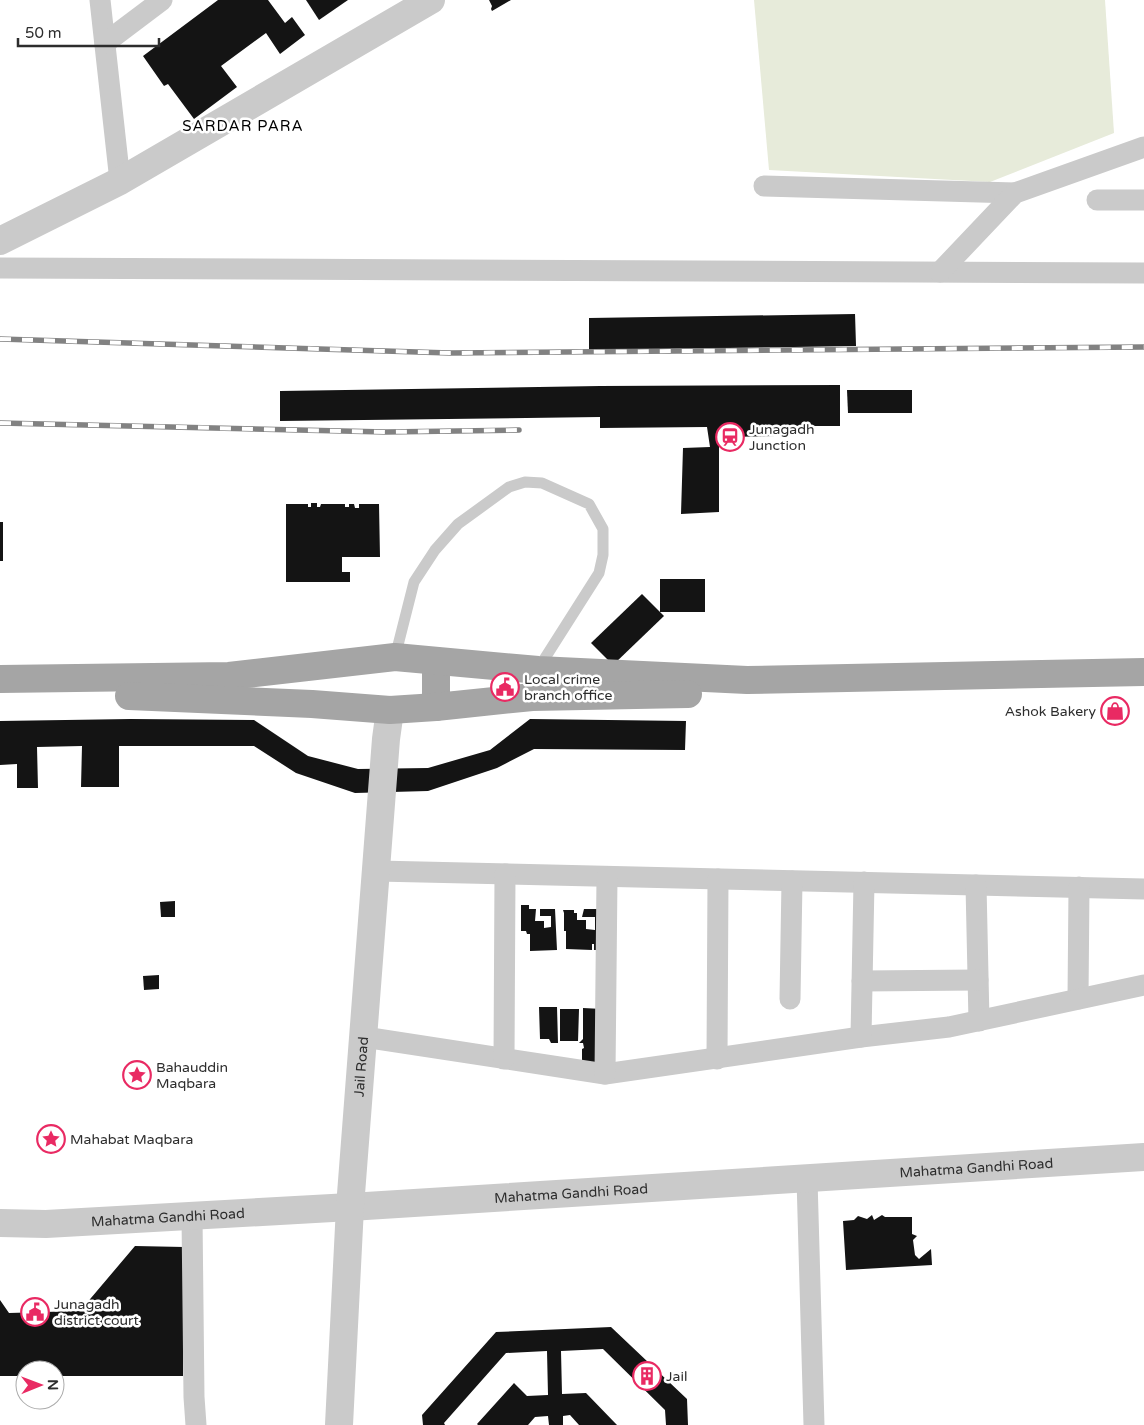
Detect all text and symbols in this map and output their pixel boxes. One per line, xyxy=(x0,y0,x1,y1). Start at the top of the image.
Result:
scale bar xyxy=(18,15,159,47)
text: 50 m xyxy=(25,24,62,42)
district label: SARDAR PARA xyxy=(182,117,304,135)
place label: Junagadh Junction xyxy=(749,421,815,454)
station icon: Junagadh Junction xyxy=(715,422,745,452)
place label: Local crime branch office xyxy=(524,671,612,704)
public building icon: Local crime branch office xyxy=(490,672,520,702)
shop icon: Ashok Bakery xyxy=(1100,696,1130,726)
place label: Ashok Bakery xyxy=(1005,703,1096,720)
street label: Jail Road xyxy=(350,1036,372,1097)
place label: Bahauddin Maqbara xyxy=(156,1059,228,1092)
place icon: Bahauddin Maqbara xyxy=(122,1060,152,1090)
place icon: Mahabat Maqbara xyxy=(36,1124,66,1154)
place label: Mahabat Maqbara xyxy=(70,1131,193,1148)
street label: Mahatma Gandhi Road xyxy=(899,1154,1054,1181)
street label: Mahatma Gandhi Road xyxy=(494,1180,649,1206)
street label: Mahatma Gandhi Road xyxy=(90,1204,245,1230)
place label: Junagadh district court xyxy=(54,1296,139,1329)
public building icon: Junagadh district court xyxy=(20,1297,50,1327)
north arrow xyxy=(15,1360,65,1410)
building icon: Jail xyxy=(632,1361,662,1391)
place label: Jail xyxy=(666,1368,687,1385)
text: N xyxy=(44,1379,61,1391)

